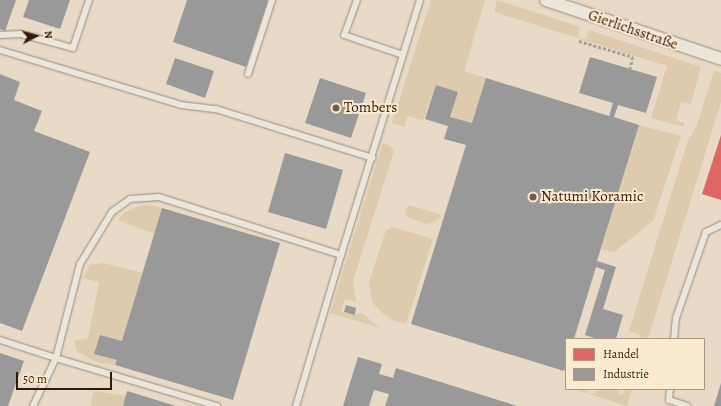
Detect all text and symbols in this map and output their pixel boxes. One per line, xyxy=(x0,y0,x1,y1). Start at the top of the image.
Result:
street label: Gierlichsstraße xyxy=(586,6,680,54)
north arrow xyxy=(16,16,56,56)
text: N xyxy=(41,30,56,39)
place label: Tombers xyxy=(344,99,397,117)
marker: Tombers xyxy=(331,103,341,113)
place label: Natumi Koramic xyxy=(541,188,643,206)
marker: Natumi Koramic xyxy=(528,192,538,202)
legend xyxy=(565,338,705,390)
text: Handel xyxy=(603,346,639,362)
scale bar xyxy=(18,364,114,390)
text: Industrie xyxy=(603,366,649,382)
text: 50 m xyxy=(23,371,47,387)

